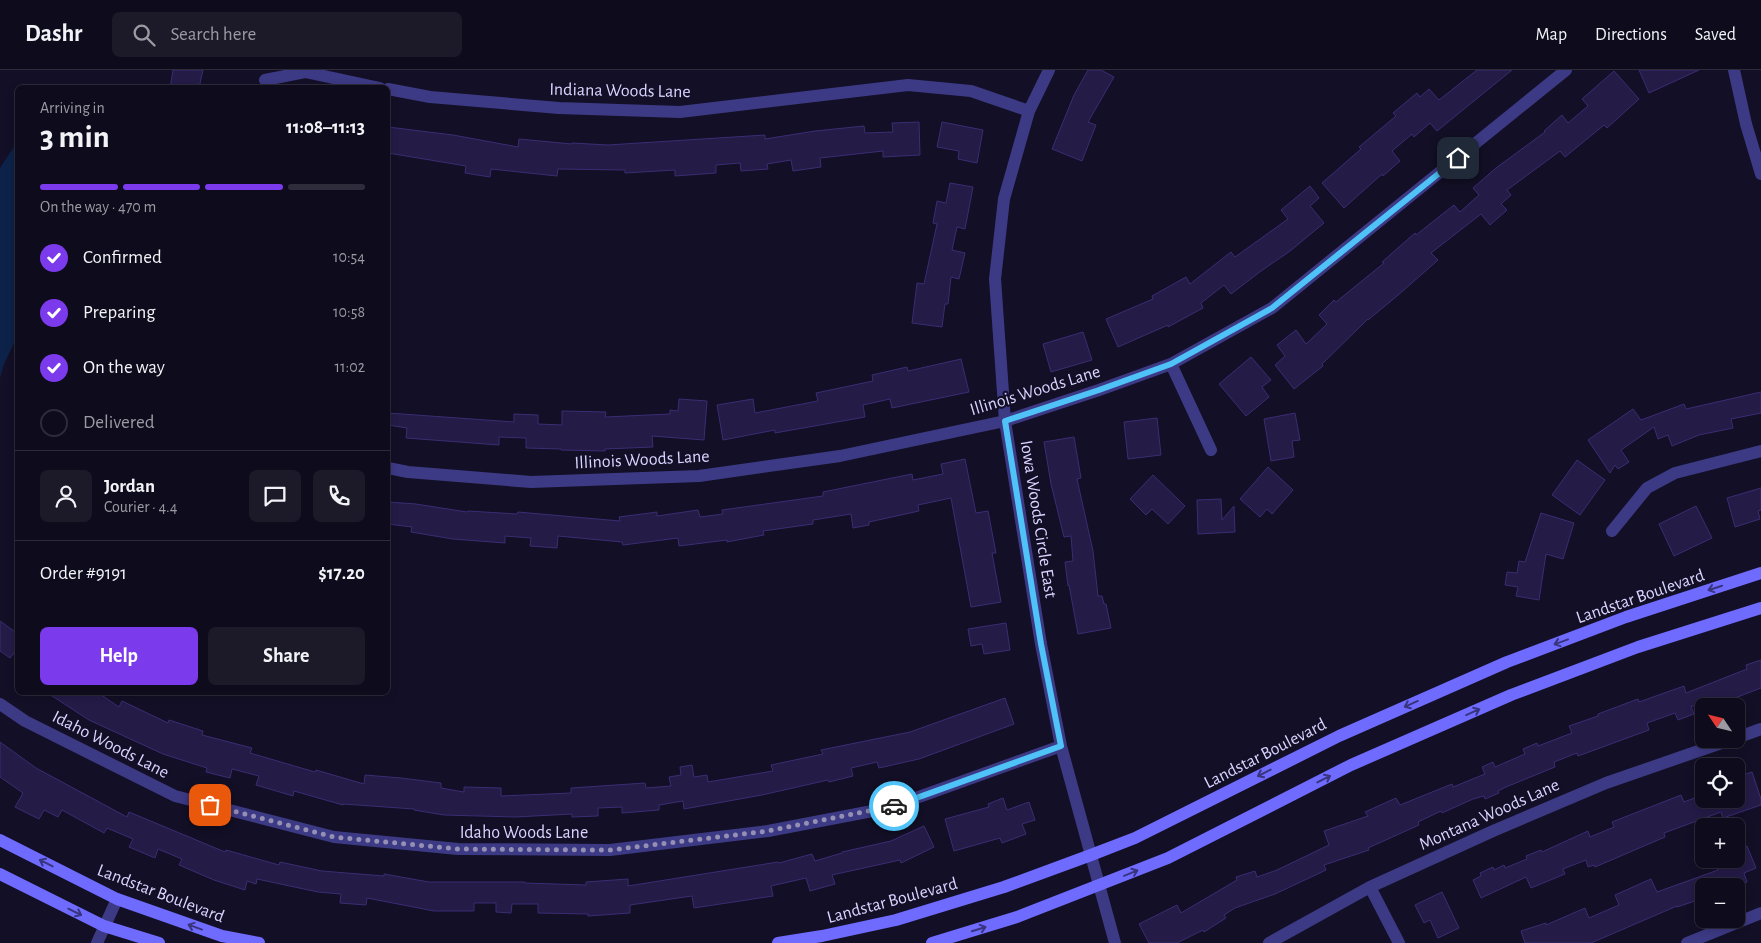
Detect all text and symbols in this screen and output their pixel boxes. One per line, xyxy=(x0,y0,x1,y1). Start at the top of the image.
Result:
search box xyxy=(112,12,462,57)
icon: search xyxy=(130,21,158,49)
text: Dashr xyxy=(25,22,82,46)
text: Search here xyxy=(170,25,256,44)
text: Map xyxy=(1536,26,1567,44)
text: Directions xyxy=(1595,26,1667,44)
text: Saved xyxy=(1695,26,1736,44)
street label: Indiana Woods Lane xyxy=(549,81,691,101)
text: Arriving in xyxy=(40,100,105,116)
text: 11:08–11:13 xyxy=(286,118,365,137)
text: 3 min xyxy=(40,121,110,153)
pin xyxy=(1437,137,1479,179)
icon: home xyxy=(1444,144,1472,172)
text: On the way · 470 m xyxy=(40,199,156,215)
icon: check xyxy=(40,244,68,272)
text: Confirmed xyxy=(83,248,162,267)
text: 10:54 xyxy=(333,249,365,265)
icon: check xyxy=(40,299,68,327)
text: Preparing xyxy=(83,303,156,322)
text: 10:58 xyxy=(333,304,365,320)
icon: check xyxy=(40,354,68,382)
text: On the way xyxy=(83,358,165,377)
text: 11:02 xyxy=(335,359,365,375)
street label: Illinois Woods Lane xyxy=(968,363,1103,419)
text: Delivered xyxy=(83,413,155,432)
street label: Iowa Woods Circle East xyxy=(1017,439,1059,599)
street label: Illinois Woods Lane xyxy=(574,447,710,473)
button: person xyxy=(40,470,92,522)
button: chat xyxy=(249,470,301,522)
button: phone xyxy=(313,470,365,522)
text: Jordan xyxy=(104,477,155,496)
text: Courier · 4.4 xyxy=(104,499,177,515)
text: Order #9191 xyxy=(40,564,127,583)
text: $17.20 xyxy=(318,564,365,583)
street label: Landstar Boulevard xyxy=(1574,567,1707,627)
one-way arrow xyxy=(1707,584,1723,593)
button: Help xyxy=(40,627,198,685)
button: Share xyxy=(208,627,365,685)
one-way arrow xyxy=(1554,637,1569,647)
north arrow xyxy=(1695,698,1745,748)
map controls xyxy=(1695,698,1745,928)
one-way arrow xyxy=(1404,699,1419,709)
one-way arrow xyxy=(1465,707,1480,717)
street label: Idaho Woods Lane xyxy=(49,708,172,782)
street label: Landstar Boulevard xyxy=(1201,715,1329,792)
button: locate xyxy=(1695,758,1745,808)
one-way arrow xyxy=(1257,769,1272,778)
one-way arrow xyxy=(1317,774,1332,784)
street label: Montana Woods Lane xyxy=(1417,776,1562,854)
courier xyxy=(869,781,919,831)
pin xyxy=(189,784,231,826)
icon: bag xyxy=(196,791,224,819)
icon: car xyxy=(880,792,908,820)
button: + xyxy=(1695,818,1745,868)
street label: Idaho Woods Lane xyxy=(460,824,588,842)
one-way arrow xyxy=(39,858,54,867)
street label: Landstar Boulevard xyxy=(95,861,227,926)
one-way arrow xyxy=(1123,867,1138,877)
street label: Landstar Boulevard xyxy=(825,875,959,927)
button: − xyxy=(1695,878,1745,928)
one-way arrow xyxy=(67,908,82,917)
one-way arrow xyxy=(188,922,203,931)
one-way arrow xyxy=(970,923,986,933)

